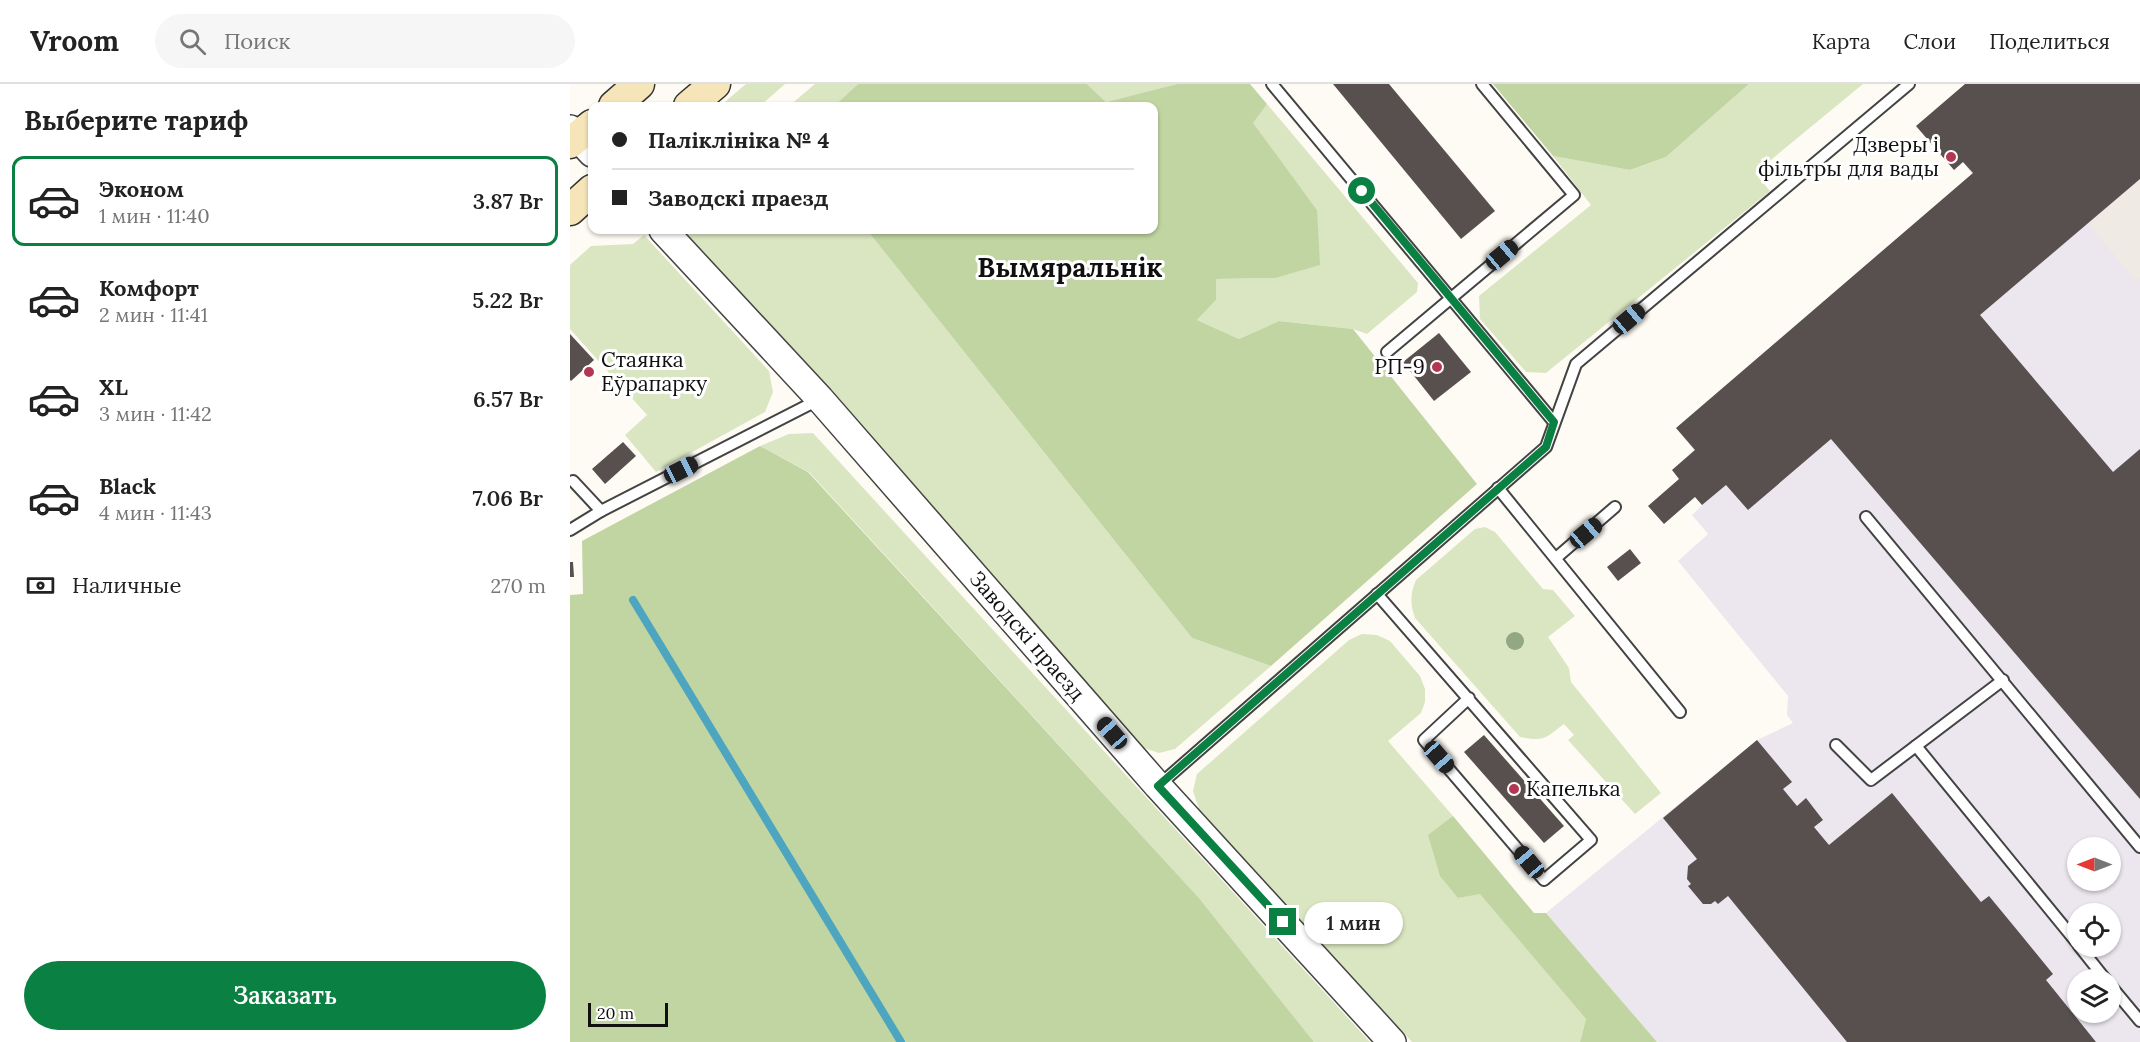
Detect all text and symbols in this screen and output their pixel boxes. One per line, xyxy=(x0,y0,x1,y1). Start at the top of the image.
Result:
search box xyxy=(155,14,575,68)
text: Vroom xyxy=(30,23,119,59)
icon: search xyxy=(176,25,209,58)
text: Поиск xyxy=(224,27,290,55)
text: Карта xyxy=(1812,28,1871,55)
text: Слои xyxy=(1904,28,1956,55)
text: Поделиться xyxy=(1989,28,2110,55)
text: Выберите тариф xyxy=(24,103,248,137)
text: Паліклініка № 4 xyxy=(648,126,830,154)
place label: Дзверы і фільтры для вады xyxy=(1758,131,1939,182)
marker: Дзверы і фільтры для вады xyxy=(1944,150,1958,164)
icon: car xyxy=(27,174,81,228)
text: Эконом xyxy=(99,175,184,203)
route start xyxy=(1348,177,1375,204)
text: Заводскі праезд xyxy=(648,184,829,212)
text: 3.87 Br xyxy=(473,187,543,215)
text: 1 мин · 11:40 xyxy=(99,203,210,228)
car xyxy=(1482,237,1522,273)
district label: Вымяральнік xyxy=(977,250,1163,284)
icon: car xyxy=(27,273,81,327)
text: Комфорт xyxy=(99,274,199,302)
text: 5.22 Br xyxy=(472,286,543,314)
car xyxy=(1609,301,1649,337)
text: 2 мин · 11:41 xyxy=(99,302,208,327)
place label: Стаянка Еўрапарку xyxy=(601,346,707,397)
place label: РП-9 xyxy=(1374,353,1425,380)
marker: РП-9 xyxy=(1430,360,1444,374)
marker: Стаянка Еўрапарку xyxy=(582,365,596,379)
icon: car xyxy=(27,372,81,426)
text: XL xyxy=(99,373,128,401)
text: 6.57 Br xyxy=(473,385,543,413)
text: 3 мин · 11:42 xyxy=(99,401,212,426)
car xyxy=(661,454,701,486)
icon: car xyxy=(27,471,81,525)
text: Black xyxy=(99,472,156,500)
text: 7.06 Br xyxy=(473,484,543,512)
text: 4 мин · 11:43 xyxy=(99,500,212,525)
car xyxy=(1566,515,1606,551)
street label: Заводскі праезд xyxy=(964,565,1091,706)
icon: cash xyxy=(24,569,57,602)
text: Наличные xyxy=(72,571,181,599)
text: 270 m xyxy=(490,573,546,598)
car xyxy=(1093,714,1131,752)
car xyxy=(1420,738,1458,776)
place label: Капелька xyxy=(1526,775,1621,802)
marker: Капелька xyxy=(1507,782,1521,796)
north arrow xyxy=(2067,837,2121,891)
map controls xyxy=(2067,837,2121,1023)
car xyxy=(1511,842,1547,882)
callout: 1 мин xyxy=(1304,901,1403,943)
button: locate xyxy=(2067,903,2121,957)
route end xyxy=(1269,908,1296,935)
text: 1 мин xyxy=(1326,910,1381,935)
button: Заказать xyxy=(24,961,546,1030)
button: layers xyxy=(2067,969,2121,1023)
scale bar xyxy=(588,1000,668,1028)
text: 20 m xyxy=(597,1003,634,1023)

